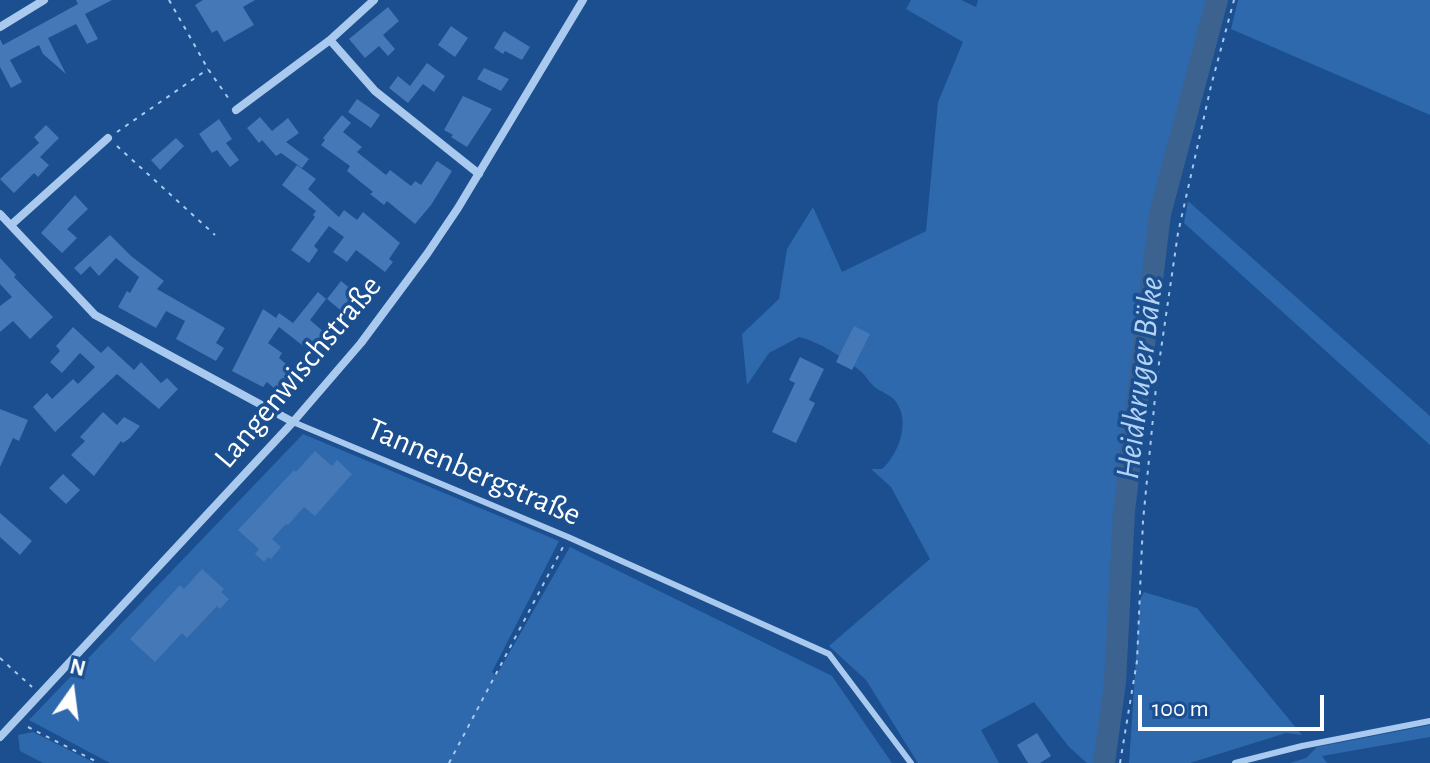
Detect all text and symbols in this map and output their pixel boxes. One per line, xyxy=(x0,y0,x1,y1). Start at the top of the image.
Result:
street label: Langenwischstraße xyxy=(206,268,390,476)
water label: Heidkruger Bäke xyxy=(1107,274,1173,482)
street label: Tannenbergstraße xyxy=(361,410,587,534)
north arrow xyxy=(32,651,112,731)
text: N xyxy=(68,655,88,680)
scale bar xyxy=(1142,679,1328,729)
text: 100 m xyxy=(1152,697,1209,721)

